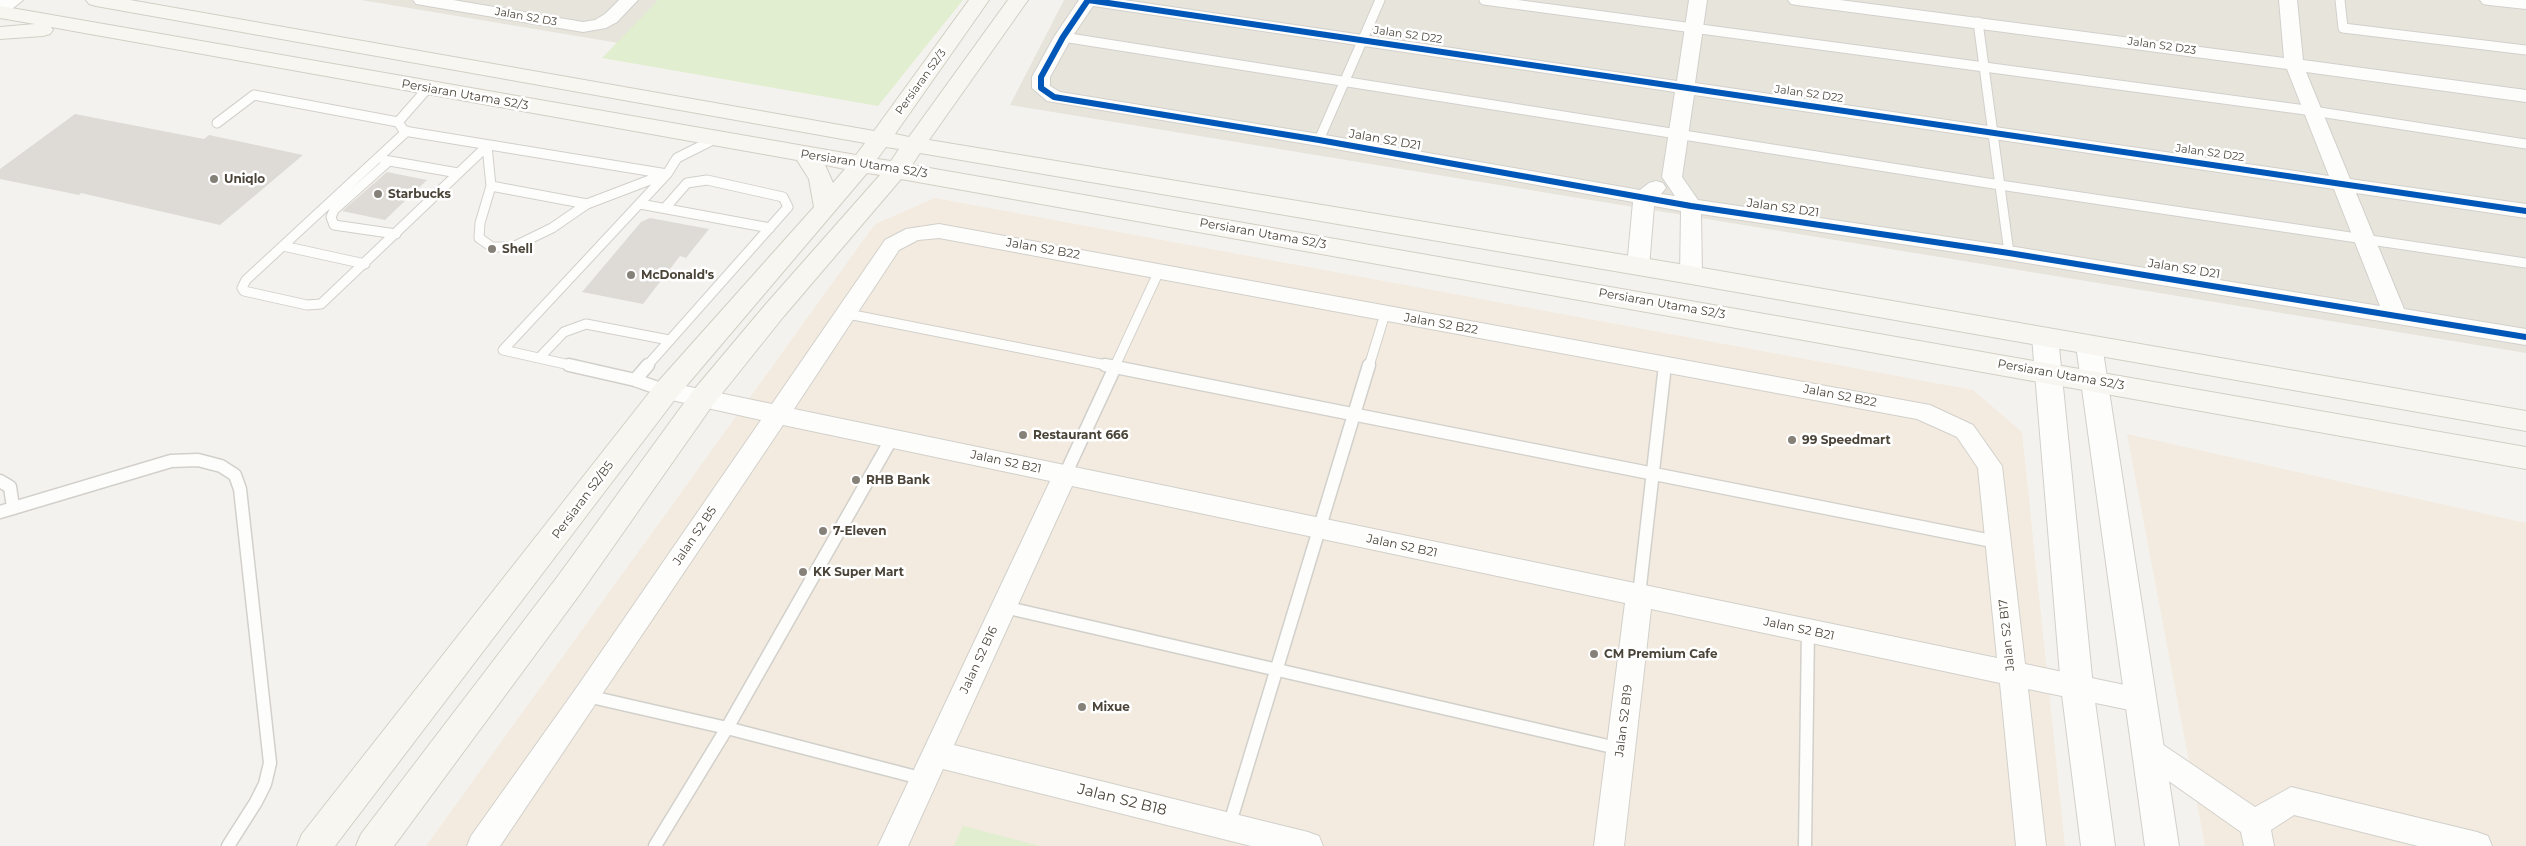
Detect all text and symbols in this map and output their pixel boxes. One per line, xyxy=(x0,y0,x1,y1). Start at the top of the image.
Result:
street label: Jalan S2 D3 xyxy=(494,5,558,29)
street label: Jalan S2 D22 xyxy=(1373,24,1443,46)
street label: Jalan S2 D23 xyxy=(2127,35,2197,57)
street label: Persiaran S2/3 xyxy=(893,47,949,117)
street label: Persiaran Utama S2/3 xyxy=(400,77,530,113)
street label: Jalan S2 D22 xyxy=(1774,83,1844,105)
street label: Jalan S2 D21 xyxy=(1348,127,1422,153)
street label: Jalan S2 D22 xyxy=(2175,142,2245,164)
street label: Persiaran Utama S2/3 xyxy=(799,147,929,181)
place label: Uniqlo xyxy=(224,172,265,186)
marker: Uniqlo xyxy=(208,173,220,185)
place label: Starbucks xyxy=(388,187,451,201)
marker: Starbucks xyxy=(372,188,384,200)
street label: Jalan S2 D21 xyxy=(1746,196,1820,220)
street label: Persiaran Utama S2/3 xyxy=(1198,216,1328,252)
street label: Jalan S2 B22 xyxy=(1005,235,1081,263)
place label: Shell xyxy=(502,242,533,256)
marker: Shell xyxy=(486,243,498,255)
street label: Jalan S2 D21 xyxy=(2147,256,2221,282)
place label: McDonald's xyxy=(641,268,714,282)
marker: McDonald's xyxy=(625,269,637,281)
street label: Persiaran Utama S2/3 xyxy=(1597,286,1727,322)
street label: Jalan S2 B22 xyxy=(1403,310,1479,338)
street label: Persiaran Utama S2/3 xyxy=(1996,357,2126,393)
street label: Jalan S2 B22 xyxy=(1802,382,1878,410)
place label: Restaurant 666 xyxy=(1033,428,1128,442)
marker: Restaurant 666 xyxy=(1017,429,1029,441)
place label: 99 Speedmart xyxy=(1802,433,1891,447)
marker: 99 Speedmart xyxy=(1786,434,1798,446)
street label: Jalan S2 B21 xyxy=(969,447,1043,477)
street label: Persiaran S2/B5 xyxy=(549,458,617,542)
place label: RHB Bank xyxy=(866,473,930,487)
marker: RHB Bank xyxy=(850,474,862,486)
street label: Jalan S2 B5 xyxy=(670,504,720,568)
place label: 7-Eleven xyxy=(833,524,886,538)
marker: 7-Eleven xyxy=(817,525,829,537)
street label: Jalan S2 B21 xyxy=(1365,531,1439,561)
place label: KK Super Mart xyxy=(813,565,904,579)
marker: KK Super Mart xyxy=(797,566,809,578)
street label: Jalan S2 B17 xyxy=(1996,598,2018,672)
street label: Jalan S2 B21 xyxy=(1762,614,1836,644)
street label: Jalan S2 B16 xyxy=(957,624,1001,696)
place label: CM Premium Cafe xyxy=(1604,647,1717,661)
marker: CM Premium Cafe xyxy=(1588,648,1600,660)
street label: Jalan S2 B19 xyxy=(1612,684,1636,758)
place label: Mixue xyxy=(1092,700,1130,714)
marker: Mixue xyxy=(1076,701,1088,713)
street label: Jalan S2 B18 xyxy=(1076,780,1168,820)

